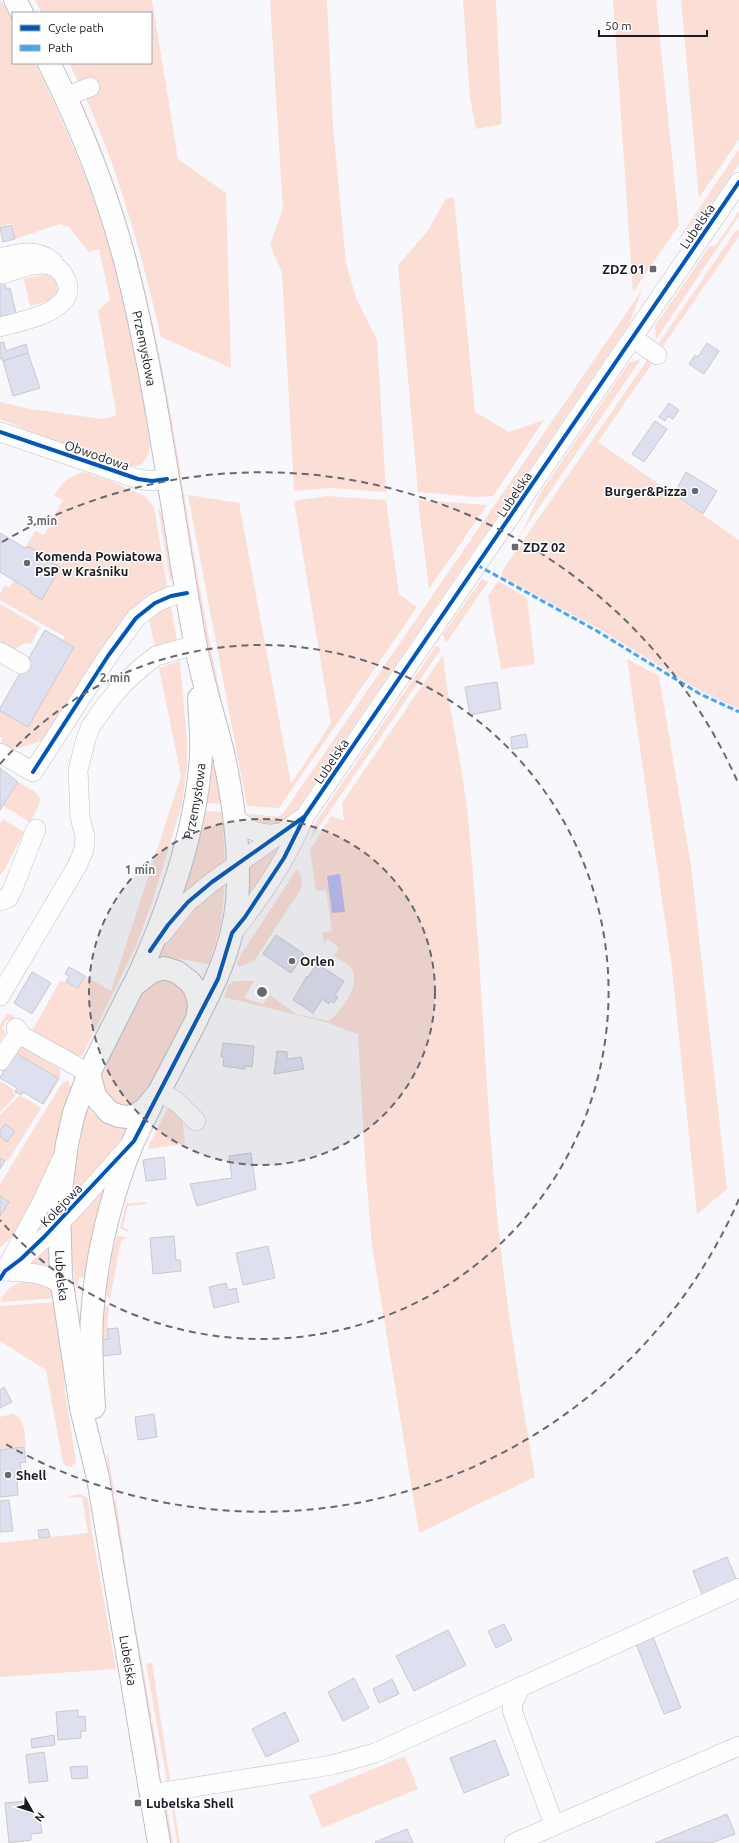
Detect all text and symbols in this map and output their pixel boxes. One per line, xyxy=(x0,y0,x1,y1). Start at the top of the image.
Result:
legend xyxy=(12,12,152,64)
scale bar xyxy=(599,12,707,38)
text: 50 m xyxy=(605,19,632,32)
text: Cycle path xyxy=(48,21,104,34)
text: Path xyxy=(48,41,73,54)
street label: Lubelska xyxy=(677,201,717,251)
place label: ZDZ 01 xyxy=(602,262,645,276)
marker: ZDZ 01 xyxy=(648,264,658,274)
street label: Przemysłowa xyxy=(130,309,159,387)
street label: Obwodowa xyxy=(63,437,131,473)
street label: Lubelska xyxy=(494,469,534,519)
place label: Burger&Pizza xyxy=(605,484,687,498)
marker: Burger&Pizza xyxy=(690,486,700,496)
text: 3 min xyxy=(27,514,57,527)
place label: ZDZ 02 xyxy=(523,540,566,554)
marker: ZDZ 02 xyxy=(510,542,520,552)
place label: Komenda Powiatowa PSP w Kraśniku xyxy=(35,549,162,578)
marker: Komenda Powiatowa PSP w Kraśniku xyxy=(22,558,32,568)
text: 2 min xyxy=(100,671,130,684)
street label: Lubelska xyxy=(311,736,351,786)
street label: Przemysłowa xyxy=(181,763,207,841)
text: 1 min xyxy=(125,863,155,876)
place label: Orlen xyxy=(300,954,335,968)
marker: Orlen xyxy=(287,956,297,966)
centre of rings xyxy=(255,985,269,999)
street label: Kolejowa xyxy=(37,1181,85,1229)
street label: Lubelska xyxy=(53,1250,72,1302)
place label: Shell xyxy=(16,1468,46,1482)
marker: Shell xyxy=(3,1470,13,1480)
street label: Lubelska xyxy=(117,1634,140,1687)
north arrow xyxy=(12,1791,52,1831)
place label: Lubelska Shell xyxy=(146,1796,234,1810)
marker: Lubelska Shell xyxy=(133,1798,143,1808)
text: N xyxy=(33,1810,47,1824)

